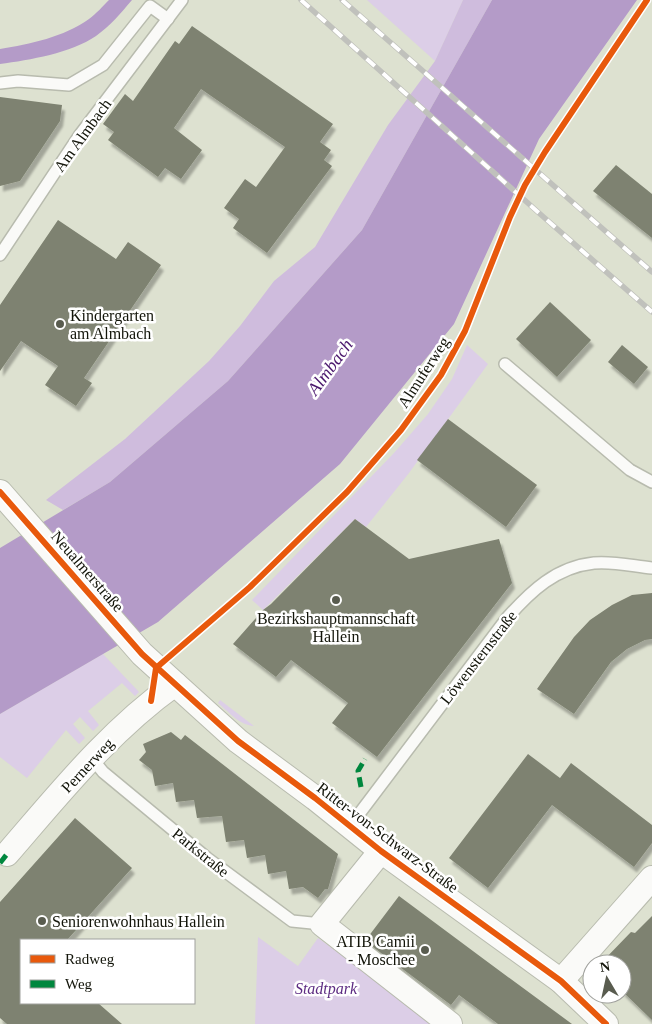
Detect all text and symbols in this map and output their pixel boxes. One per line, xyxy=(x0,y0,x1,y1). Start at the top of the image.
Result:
street label: Am Almbach xyxy=(50,96,114,175)
place label: Kindergarten am Almbach xyxy=(70,307,154,342)
marker: Kindergarten am Almbach xyxy=(54,318,66,330)
street label: Almuferweg xyxy=(394,334,453,411)
water label: Almbach xyxy=(303,335,357,400)
street label: Neualmerstraße xyxy=(48,528,127,615)
marker: Bezirkshauptmannschaft Hallein xyxy=(330,594,342,606)
street label: Löwensternstraße xyxy=(437,607,520,707)
place label: Bezirkshauptmannschaft Hallein xyxy=(257,610,416,645)
street label: Pernerweg xyxy=(58,735,118,797)
street label: Ritter-von-Schwarz-Straße xyxy=(314,779,462,896)
street label: Parkstraße xyxy=(169,825,232,880)
place label: Seniorenwohnhaus Hallein xyxy=(52,913,225,930)
marker: Seniorenwohnhaus Hallein xyxy=(36,915,48,927)
place label: ATIB Camii - Moschee xyxy=(336,933,416,968)
legend xyxy=(20,939,195,1004)
marker: ATIB Camii - Moschee xyxy=(419,944,431,956)
text: Radweg xyxy=(65,951,115,967)
north arrow xyxy=(582,954,632,1004)
text: N xyxy=(599,958,611,975)
text: Weg xyxy=(65,976,93,992)
park label: Stadtpark xyxy=(295,980,358,998)

